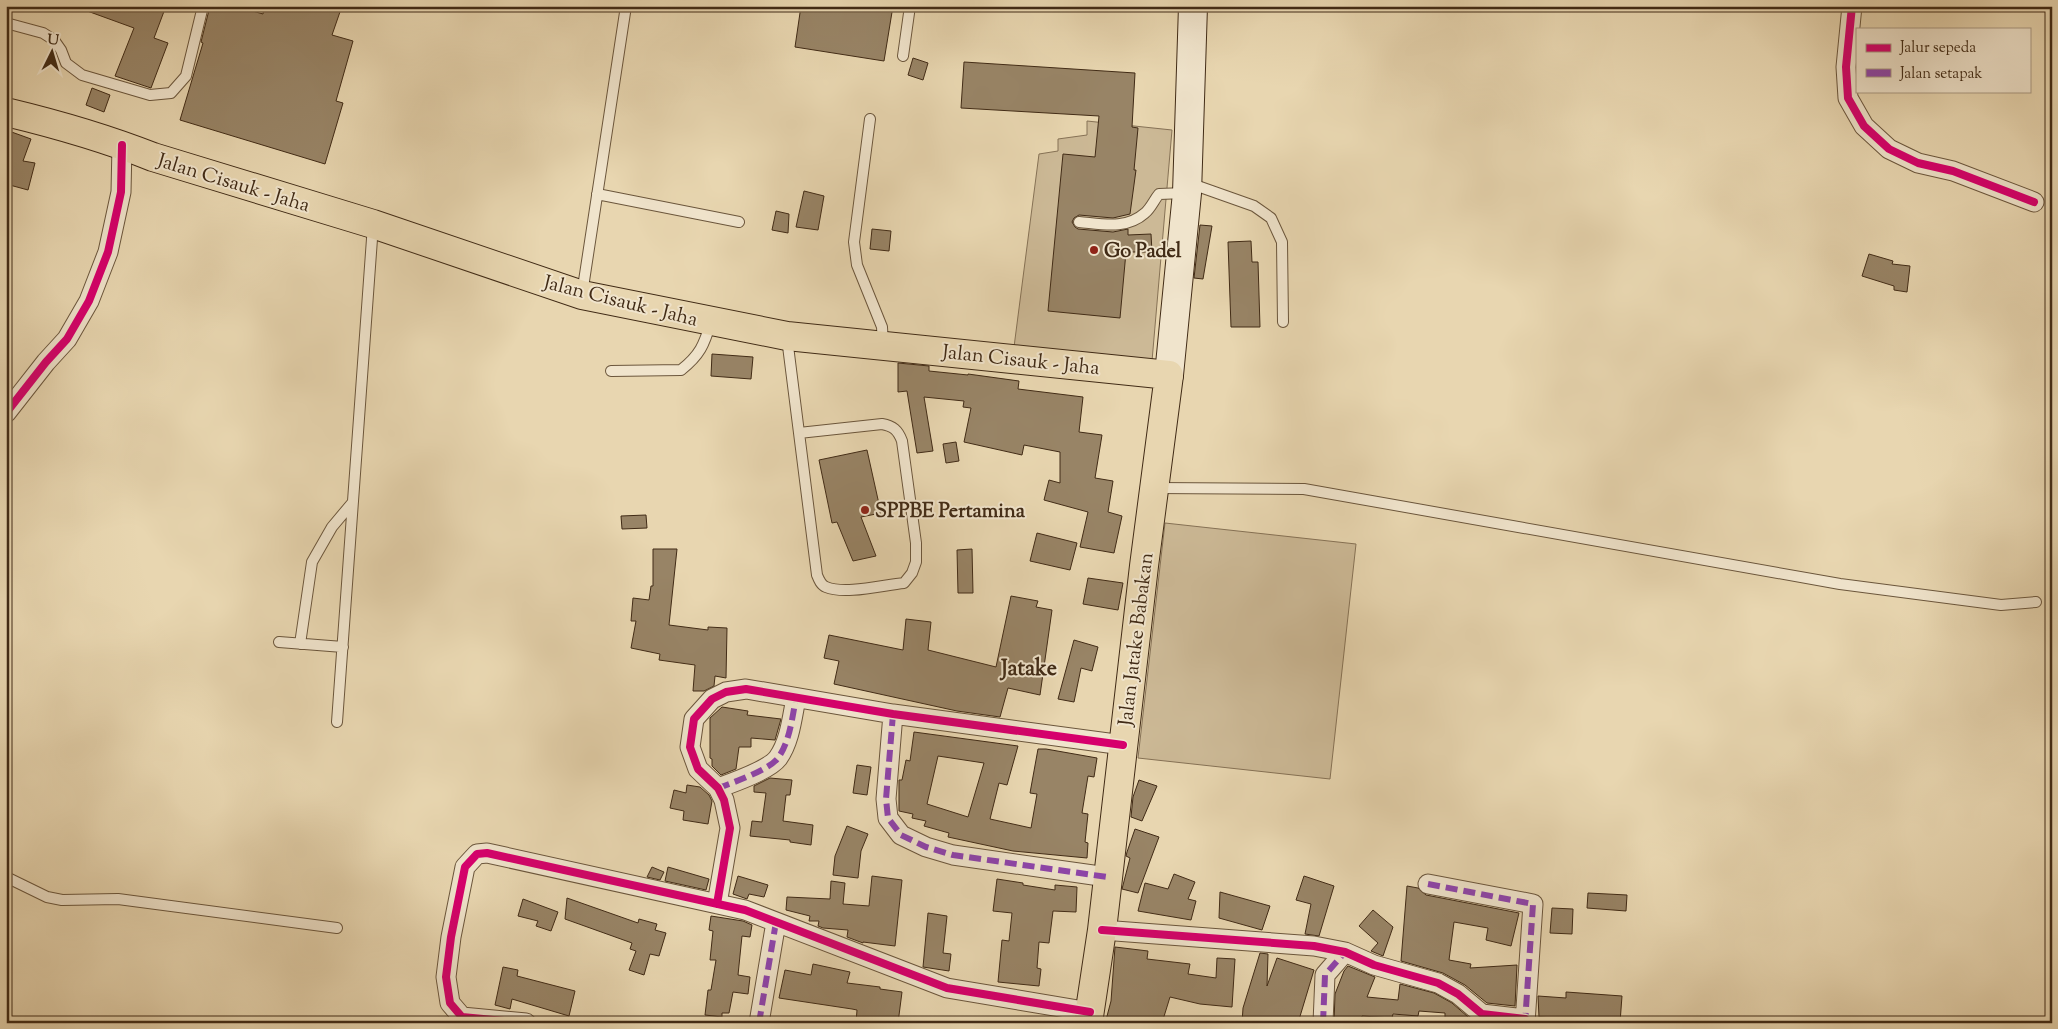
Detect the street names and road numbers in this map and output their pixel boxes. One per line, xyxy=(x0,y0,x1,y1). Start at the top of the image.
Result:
street label: Jalan Cisauk - Jaha xyxy=(153,147,313,221)
street label: Jalan Cisauk - Jaha xyxy=(539,269,701,336)
street label: Jalan Cisauk - Jaha xyxy=(940,339,1101,384)
street label: Jalan Jatake Babakan xyxy=(1112,551,1163,729)

